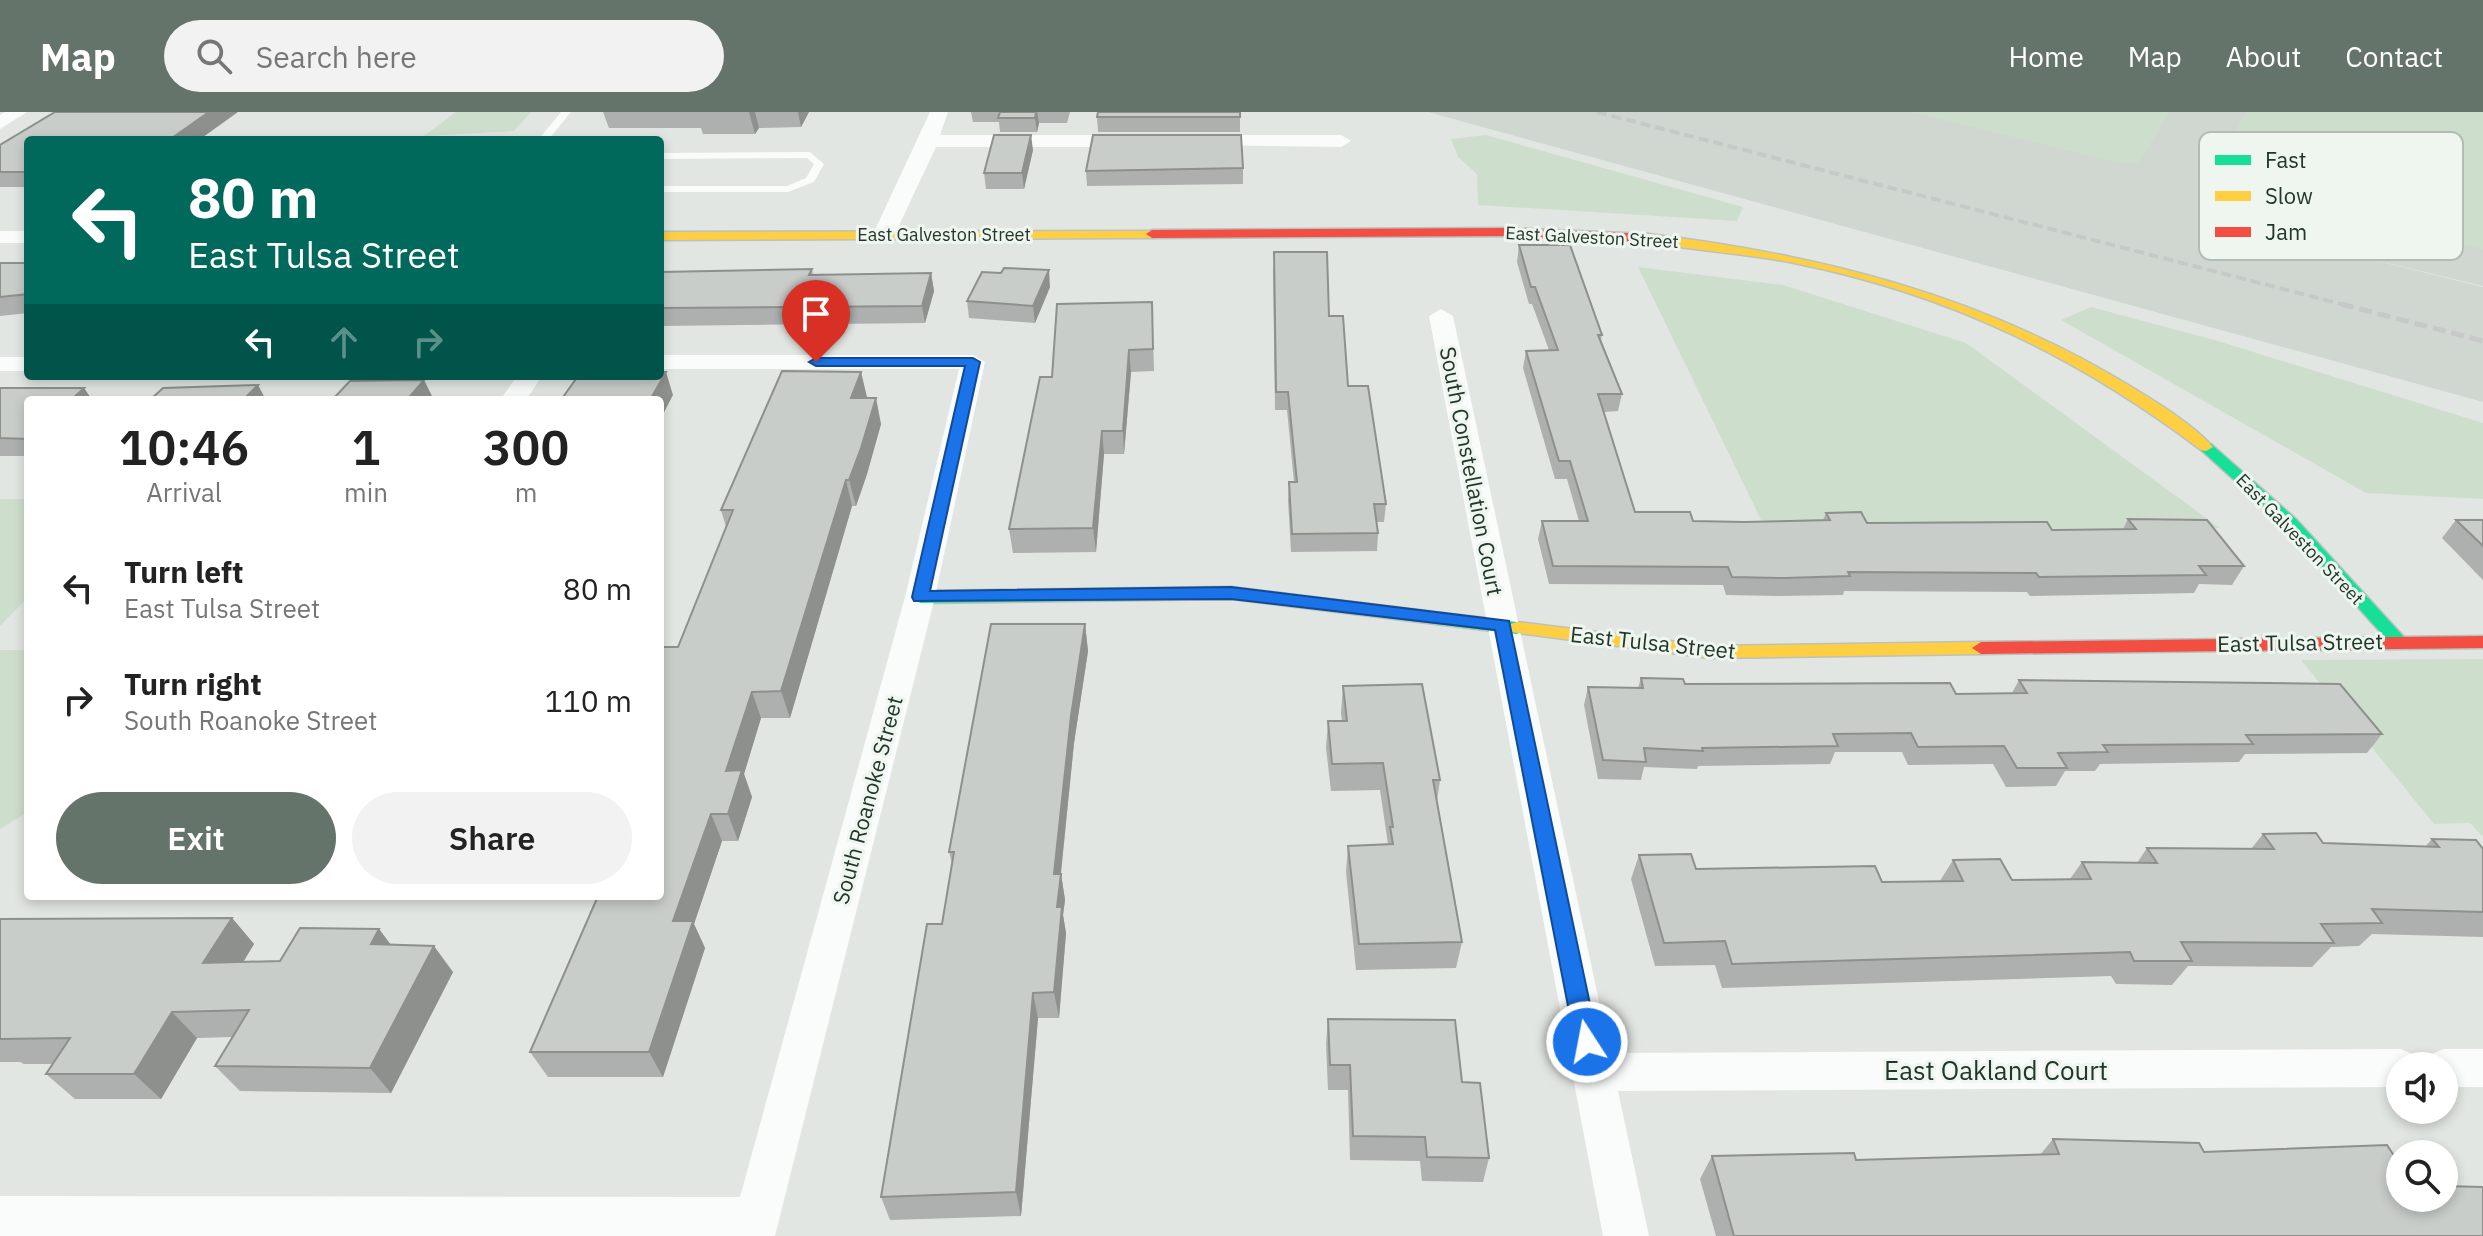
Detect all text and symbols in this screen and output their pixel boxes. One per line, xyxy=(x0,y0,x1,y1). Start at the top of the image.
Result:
search box xyxy=(164,20,724,92)
text: Map xyxy=(40,32,116,81)
icon: search xyxy=(192,34,236,78)
text: Search here xyxy=(256,37,417,76)
text: Home xyxy=(2008,38,2084,75)
text: Map xyxy=(2128,38,2182,75)
text: About xyxy=(2226,38,2301,75)
text: Contact xyxy=(2345,38,2443,75)
legend xyxy=(2199,132,2463,260)
text: Fast xyxy=(2265,145,2306,174)
text: 80 m xyxy=(188,161,318,233)
icon: left xyxy=(56,168,160,272)
text: Slow xyxy=(2265,181,2313,210)
text: Jam xyxy=(2265,217,2307,246)
street label: East Galveston Street xyxy=(1505,221,1679,253)
street label: East Galveston Street xyxy=(857,223,1031,246)
text: East Tulsa Street xyxy=(188,231,460,278)
pin xyxy=(782,280,850,362)
icon: arrive xyxy=(794,292,838,336)
icon: left xyxy=(238,320,282,364)
icon: ahead xyxy=(322,320,366,364)
icon: right xyxy=(406,320,450,364)
street label: South Constellation Court xyxy=(1434,344,1510,598)
text: 10:46 xyxy=(119,416,249,478)
text: 1 xyxy=(352,416,380,478)
text: 300 xyxy=(483,416,569,478)
street label: East Galveston Street xyxy=(2231,469,2369,609)
text: Arrival xyxy=(146,475,222,509)
text: min xyxy=(344,475,388,509)
text: m xyxy=(515,475,537,509)
text: Turn left xyxy=(124,552,243,591)
icon: left xyxy=(56,566,100,610)
text: 80 m xyxy=(563,569,632,608)
text: East Tulsa Street xyxy=(124,591,320,625)
street label: East Tulsa Street xyxy=(1569,619,1737,665)
street label: East Tulsa Street xyxy=(2217,626,2383,658)
text: Turn right xyxy=(124,664,262,703)
icon: right xyxy=(56,678,100,722)
text: 110 m xyxy=(545,681,632,720)
street label: South Roanoke Street xyxy=(825,693,909,907)
text: South Roanoke Street xyxy=(124,703,377,737)
button: Exit xyxy=(56,792,336,884)
button: Share xyxy=(352,792,632,884)
position arrow xyxy=(1545,1000,1629,1084)
map controls xyxy=(2386,1052,2458,1212)
button: sound xyxy=(2386,1052,2458,1124)
street label: East Oakland Court xyxy=(1884,1053,2108,1087)
button: search xyxy=(2386,1140,2458,1212)

